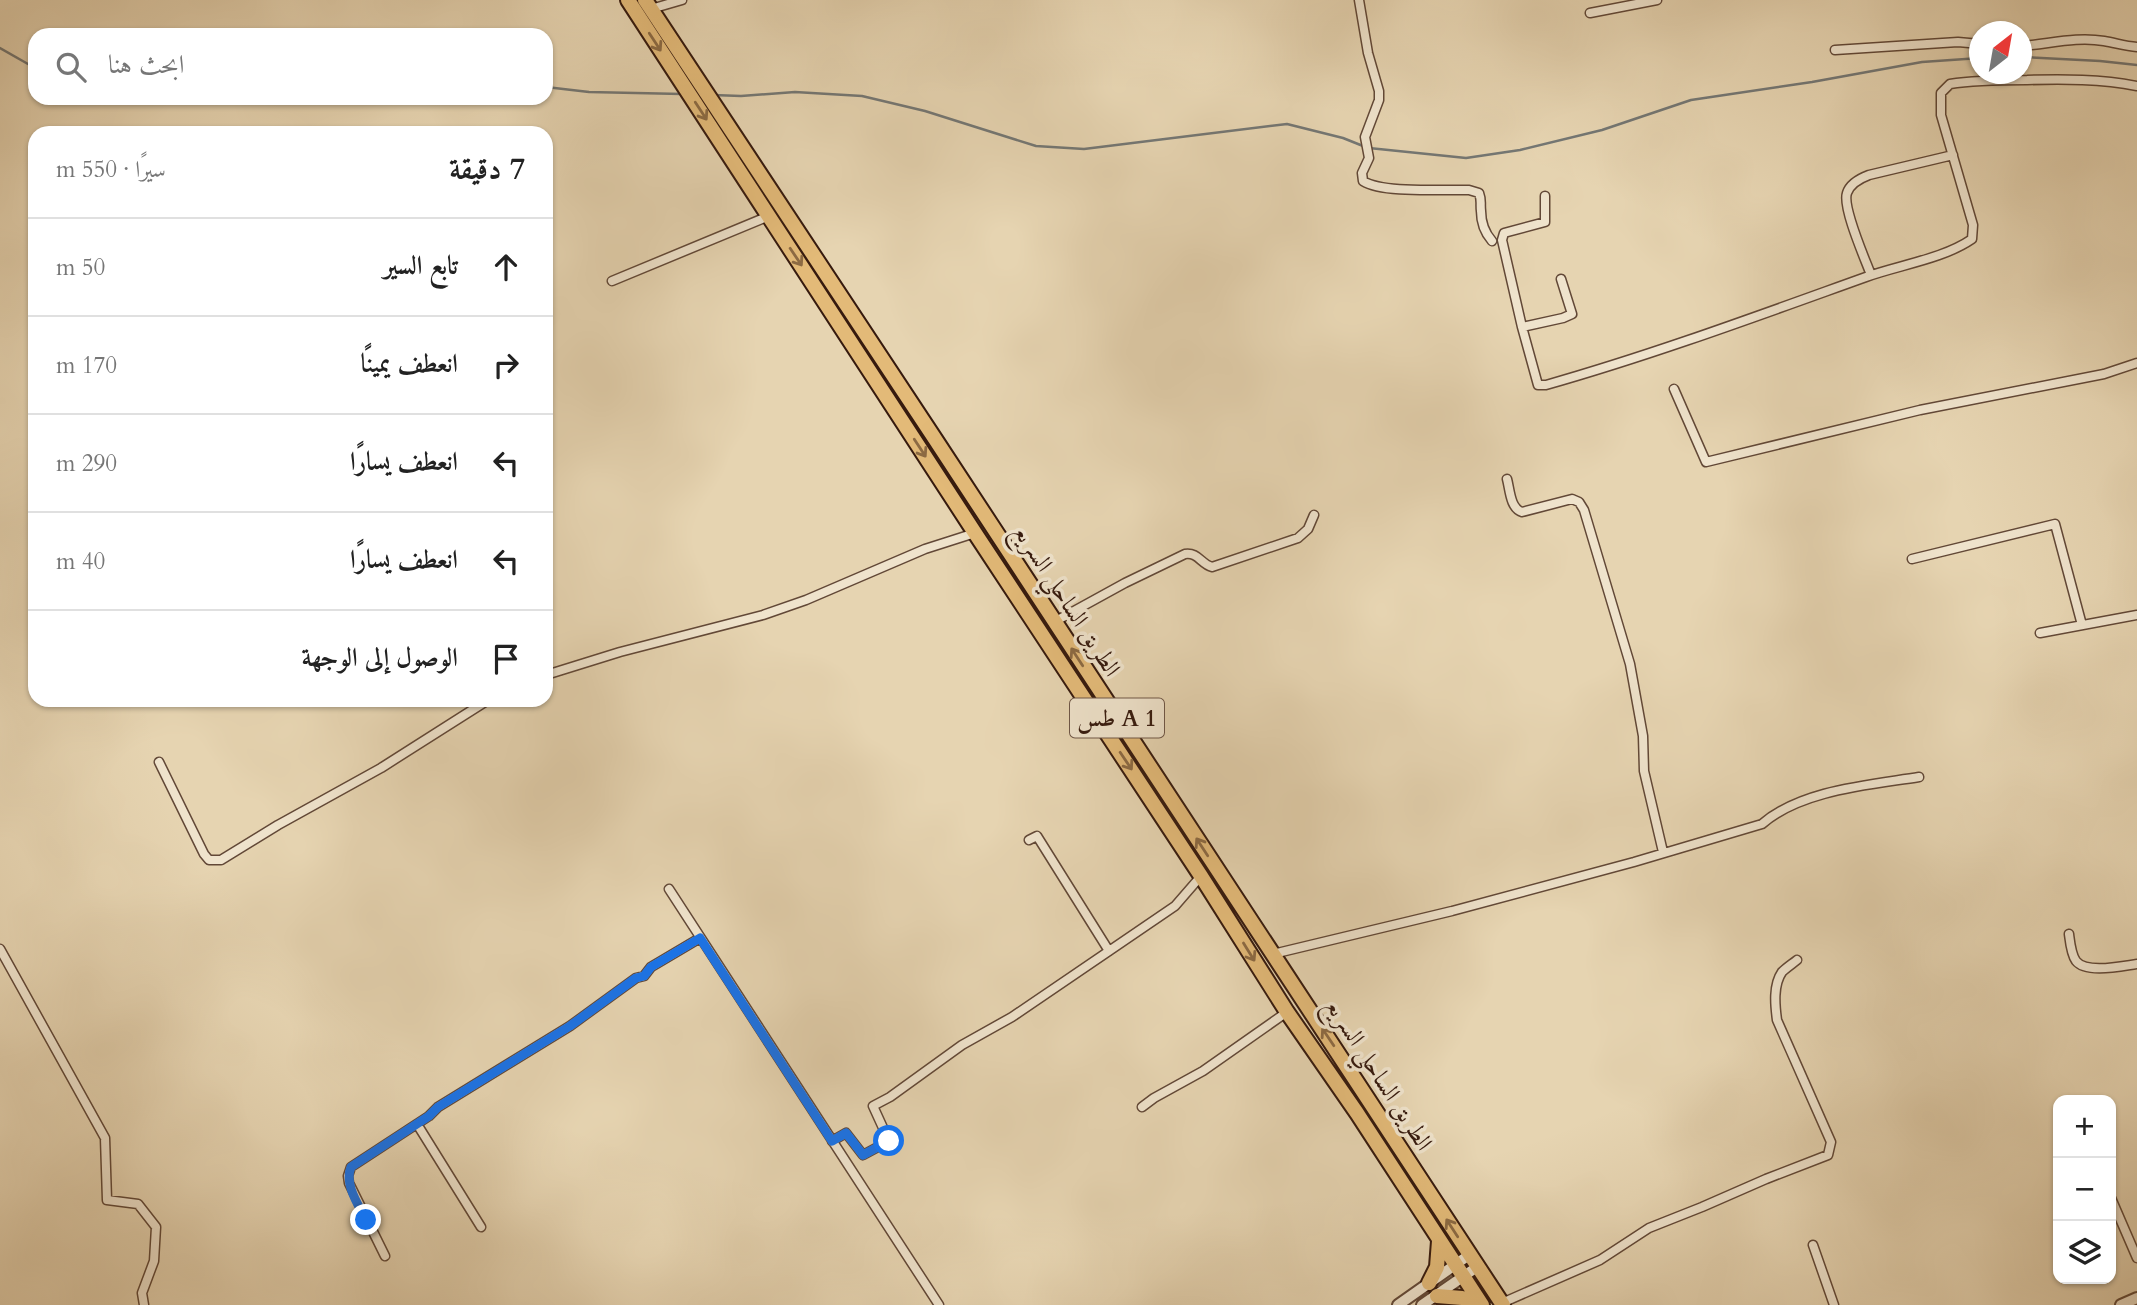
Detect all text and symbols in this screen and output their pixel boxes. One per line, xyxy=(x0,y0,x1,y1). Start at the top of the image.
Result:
north arrow xyxy=(1969,21,2032,84)
search box xyxy=(28,28,553,105)
one-way arrow xyxy=(648,32,663,51)
text: ابحث هنا xyxy=(108,47,184,82)
icon: search xyxy=(52,48,90,86)
one-way arrow xyxy=(694,101,708,121)
text: 7 دقيقة xyxy=(449,149,525,190)
text: سيرًا · 550 m xyxy=(56,154,166,185)
one-way arrow xyxy=(789,247,804,266)
text: تابع السير xyxy=(383,248,458,283)
icon: ahead xyxy=(487,248,525,286)
text: 50 m xyxy=(56,252,105,283)
text: انعطف يمينًا xyxy=(360,346,458,381)
icon: right xyxy=(487,346,525,384)
text: 170 m xyxy=(56,350,117,381)
one-way arrow xyxy=(914,437,928,457)
text: انعطف يسارًا xyxy=(350,444,458,479)
icon: left xyxy=(487,444,525,482)
text: 290 m xyxy=(56,448,117,479)
street label: الطريق الساحلي السريع xyxy=(1000,518,1128,686)
text: انعطف يسارًا xyxy=(350,542,458,577)
icon: left xyxy=(487,542,525,580)
text: 40 m xyxy=(56,546,105,577)
text: الوصول إلى الوجهة xyxy=(302,640,458,675)
icon: arrive xyxy=(487,640,525,678)
one-way arrow xyxy=(1070,648,1084,667)
road number: طس A 1 xyxy=(1070,698,1164,738)
one-way arrow xyxy=(1118,751,1133,770)
one-way arrow xyxy=(1195,838,1210,857)
one-way arrow xyxy=(1242,942,1257,961)
street label: الطريق الساحلي السريع xyxy=(1312,992,1440,1160)
one-way arrow xyxy=(1320,1028,1335,1047)
map controls xyxy=(2053,1095,2116,1284)
button: + xyxy=(2053,1095,2116,1158)
route start xyxy=(873,1125,904,1156)
button: − xyxy=(2053,1158,2116,1221)
route end xyxy=(350,1204,381,1235)
one-way arrow xyxy=(1444,1218,1458,1238)
button: layers xyxy=(2053,1221,2116,1284)

